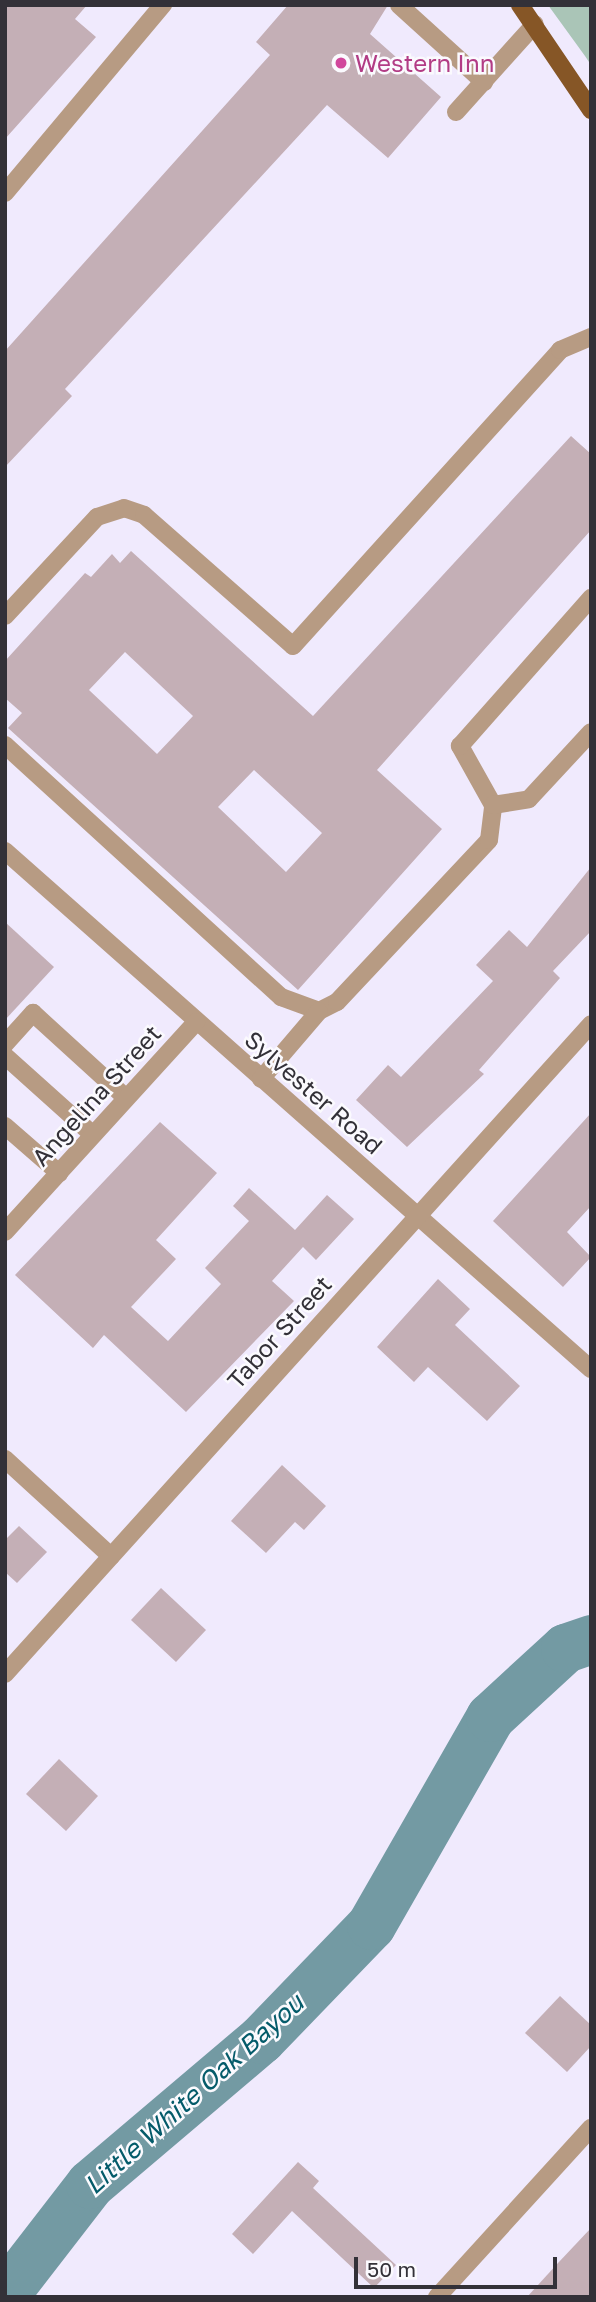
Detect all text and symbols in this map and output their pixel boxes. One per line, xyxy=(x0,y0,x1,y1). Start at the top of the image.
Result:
place label: Western Inn xyxy=(355,49,494,77)
marker: Western Inn xyxy=(333,55,349,71)
street label: Angelina Street xyxy=(25,1019,167,1171)
street label: Sylvester Road xyxy=(239,1024,389,1160)
street label: Tabor Street xyxy=(221,1270,337,1394)
water label: Little White Oak Bayou xyxy=(78,1987,310,2201)
scale bar xyxy=(358,2242,561,2286)
text: 50 m xyxy=(367,2256,416,2282)

